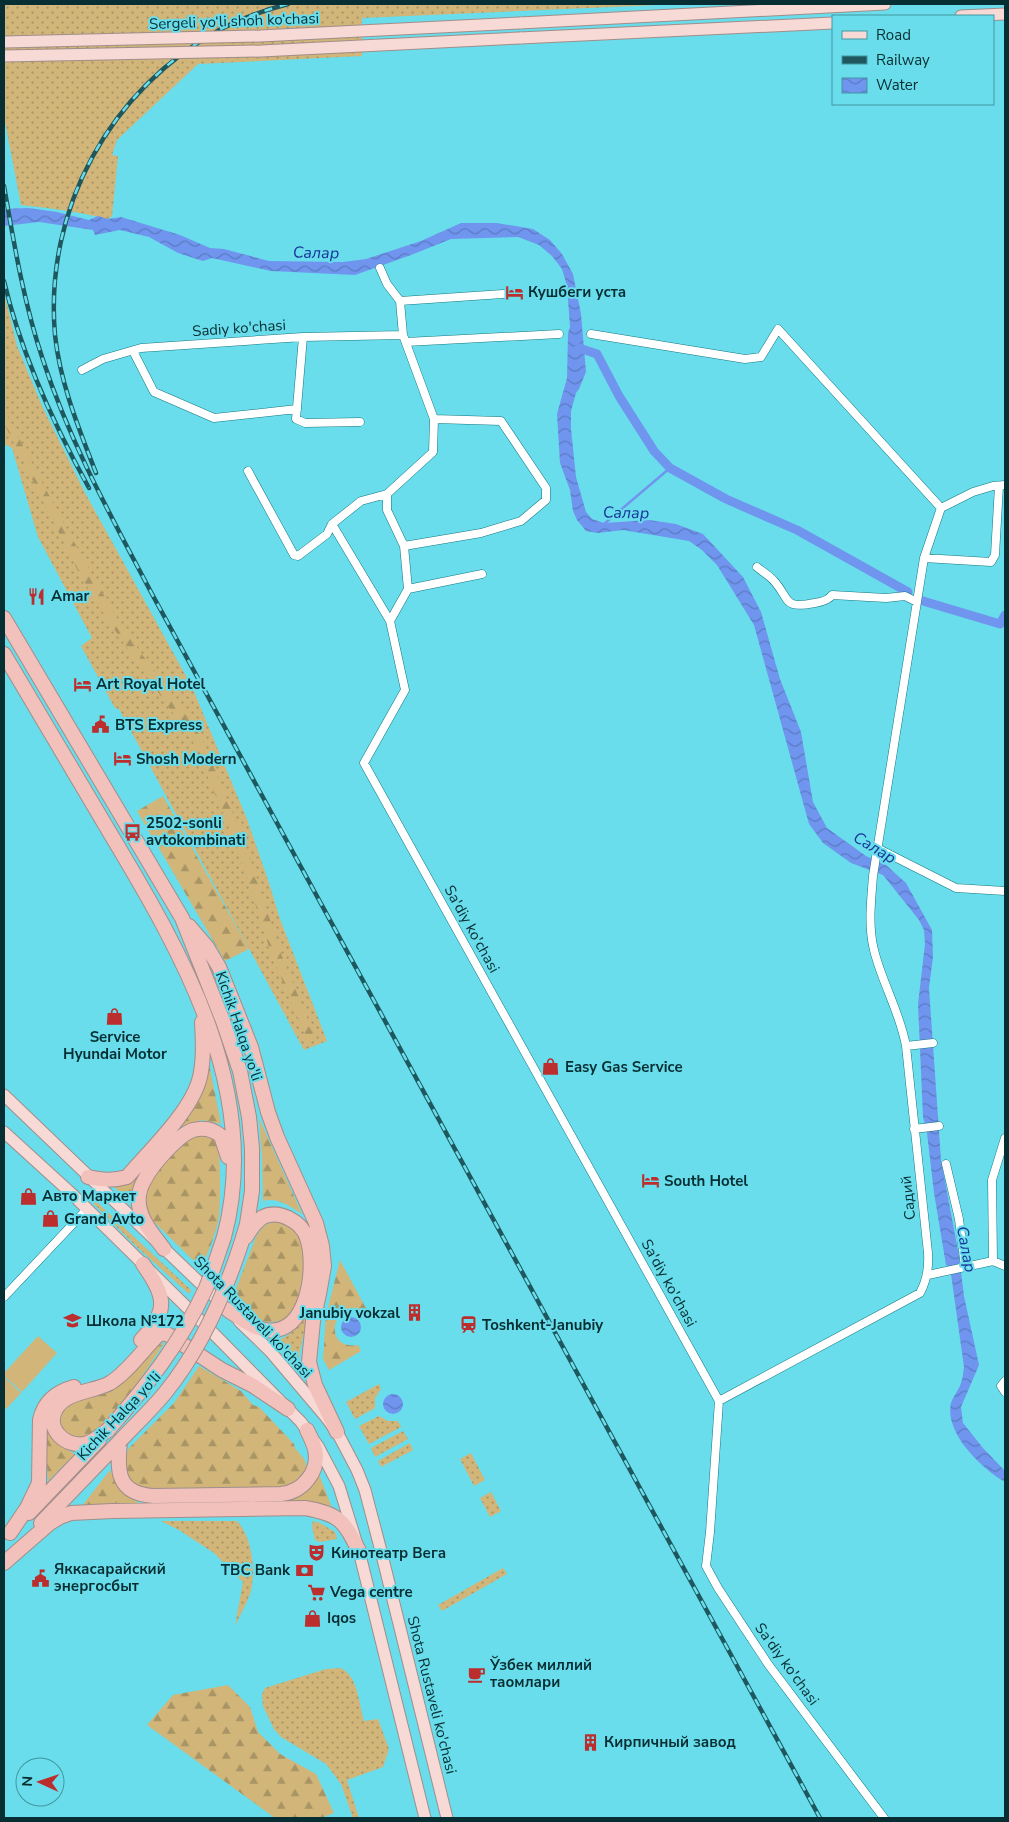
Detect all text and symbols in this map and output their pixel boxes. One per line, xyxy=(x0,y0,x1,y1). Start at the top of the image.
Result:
street label: Sergeli yo‘li shoh ko‘chasi xyxy=(149,8,319,34)
legend xyxy=(832,15,994,105)
text: Road xyxy=(876,25,911,45)
text: Railway xyxy=(876,50,930,70)
text: Water xyxy=(876,75,919,95)
water label: Салар xyxy=(293,242,339,264)
hotel icon: Кушбеги уста xyxy=(504,282,524,302)
place label: Кушбеги уста xyxy=(528,282,626,302)
street label: Sadiy ko'chasi xyxy=(191,315,287,341)
water label: Салар xyxy=(603,502,649,524)
restaurant icon: Amar xyxy=(27,586,47,606)
place label: Amar xyxy=(51,586,90,606)
hotel icon: Art Royal Hotel xyxy=(72,674,92,694)
place label: Art Royal Hotel xyxy=(96,674,206,694)
public building icon: BTS Express xyxy=(91,715,111,735)
place label: BTS Express xyxy=(115,715,202,735)
hotel icon: Shosh Modern xyxy=(112,749,132,769)
place label: Shosh Modern xyxy=(136,749,236,769)
place label: 2502-sonli avtokombinati xyxy=(146,813,246,850)
bus stop icon: 2502-sonli avtokombinati xyxy=(122,822,142,842)
water label: Салар xyxy=(849,826,900,869)
street label: Sa'diy ko'chasi xyxy=(440,882,504,976)
street label: Kichik Halqa yo'li xyxy=(211,969,267,1083)
shop icon: Service Hyundai Motor xyxy=(105,1006,125,1026)
place label: Service Hyundai Motor xyxy=(63,1027,167,1064)
shop icon: Easy Gas Service xyxy=(541,1057,561,1077)
place label: Easy Gas Service xyxy=(565,1057,683,1077)
hotel icon: South Hotel xyxy=(640,1171,660,1191)
place label: South Hotel xyxy=(664,1171,748,1191)
street label: Садий xyxy=(896,1175,920,1221)
shop icon: Авто Маркет xyxy=(18,1186,38,1206)
place label: Авто Маркет xyxy=(42,1186,136,1206)
shop icon: Grand Avto xyxy=(40,1209,60,1229)
place label: Grand Avto xyxy=(64,1209,144,1229)
water label: Салар xyxy=(951,1224,981,1274)
street label: Sa'diy ko'chasi xyxy=(637,1236,701,1330)
street label: Shota Rustaveli ko'chasi xyxy=(189,1252,317,1382)
place label: Janubiy vokzal xyxy=(299,1303,400,1323)
building icon: Janubiy vokzal xyxy=(404,1303,424,1323)
school or university icon: Школа №172 xyxy=(62,1311,82,1331)
place label: Школа №172 xyxy=(86,1311,184,1331)
station icon: Toshkent-Janubiy xyxy=(458,1315,478,1335)
place label: Toshkent-Janubiy xyxy=(482,1315,603,1335)
street label: Kichik Halqa yo'li xyxy=(73,1367,165,1465)
theatre icon: Кинотеатр Вега xyxy=(307,1543,327,1563)
place label: Кинотеатр Вега xyxy=(331,1543,446,1563)
place label: Яккасарайский энергосбыт xyxy=(54,1559,166,1596)
place label: TBC Bank xyxy=(221,1560,291,1580)
bank icon: TBC Bank xyxy=(294,1560,314,1580)
public building icon: Яккасарайский энергосбыт xyxy=(30,1568,50,1588)
supermarket icon: Vega centre xyxy=(306,1582,326,1602)
place label: Vega centre xyxy=(329,1582,413,1602)
shop icon: Iqos xyxy=(303,1608,323,1628)
place label: Iqos xyxy=(327,1608,356,1628)
street label: Shota Rustaveli ko'chasi xyxy=(403,1614,461,1776)
street label: Sa'diy ko'chasi xyxy=(750,1619,824,1709)
place label: Ўзбек миллий таомлари xyxy=(489,1655,592,1692)
cafe icon: Ўзбек миллий таомлари xyxy=(466,1664,486,1684)
building icon: Кирпичный завод xyxy=(580,1732,600,1752)
place label: Кирпичный завод xyxy=(604,1732,736,1752)
north arrow xyxy=(15,1757,65,1807)
text: N xyxy=(18,1776,37,1787)

